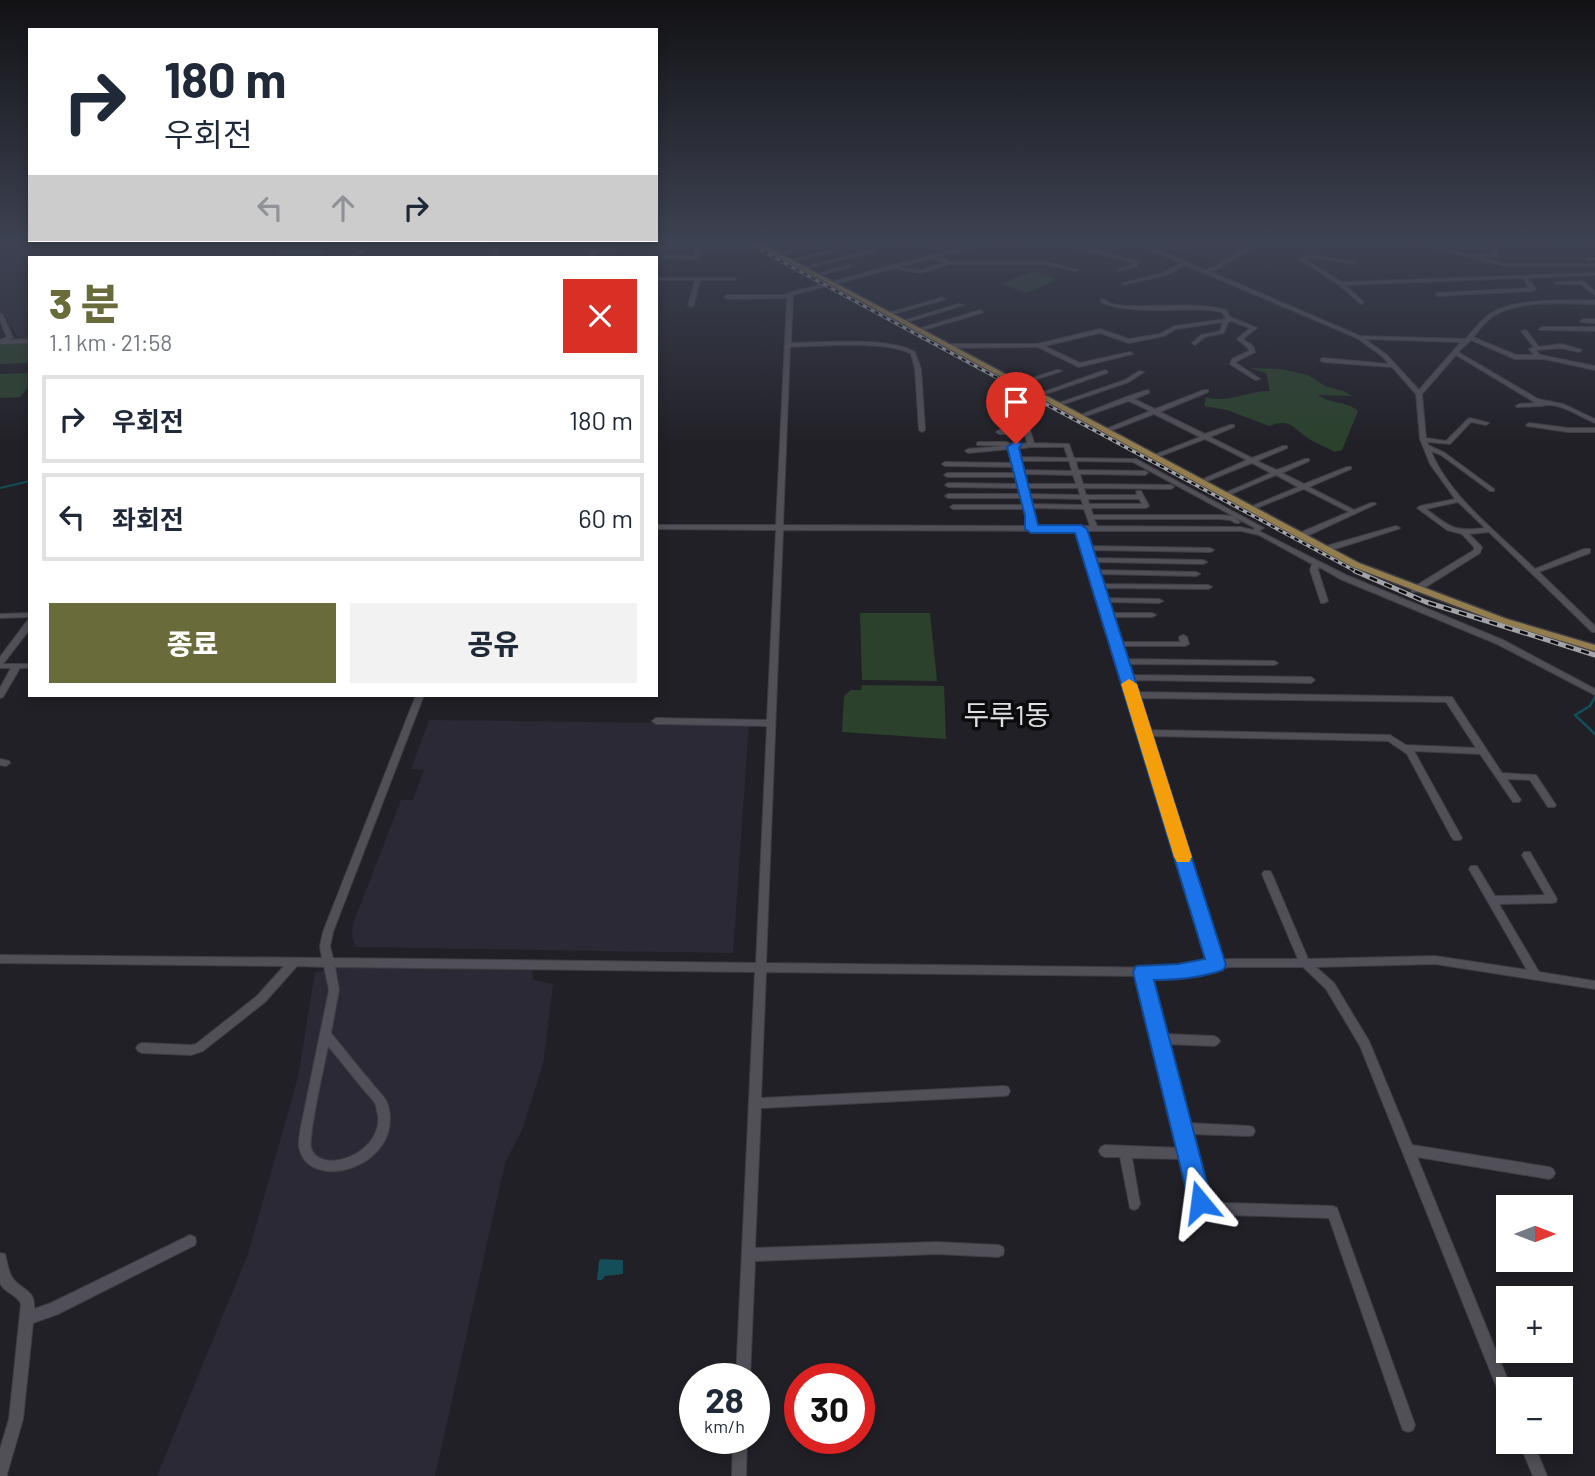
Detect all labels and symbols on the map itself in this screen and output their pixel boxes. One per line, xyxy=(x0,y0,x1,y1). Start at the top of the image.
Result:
pin xyxy=(986,372,1046,444)
district label: 두루1동 xyxy=(963,697,1051,731)
position arrow xyxy=(1163,1165,1237,1239)
north arrow xyxy=(1496,1195,1573,1272)
speed limit sign: 30 xyxy=(784,1363,875,1454)

